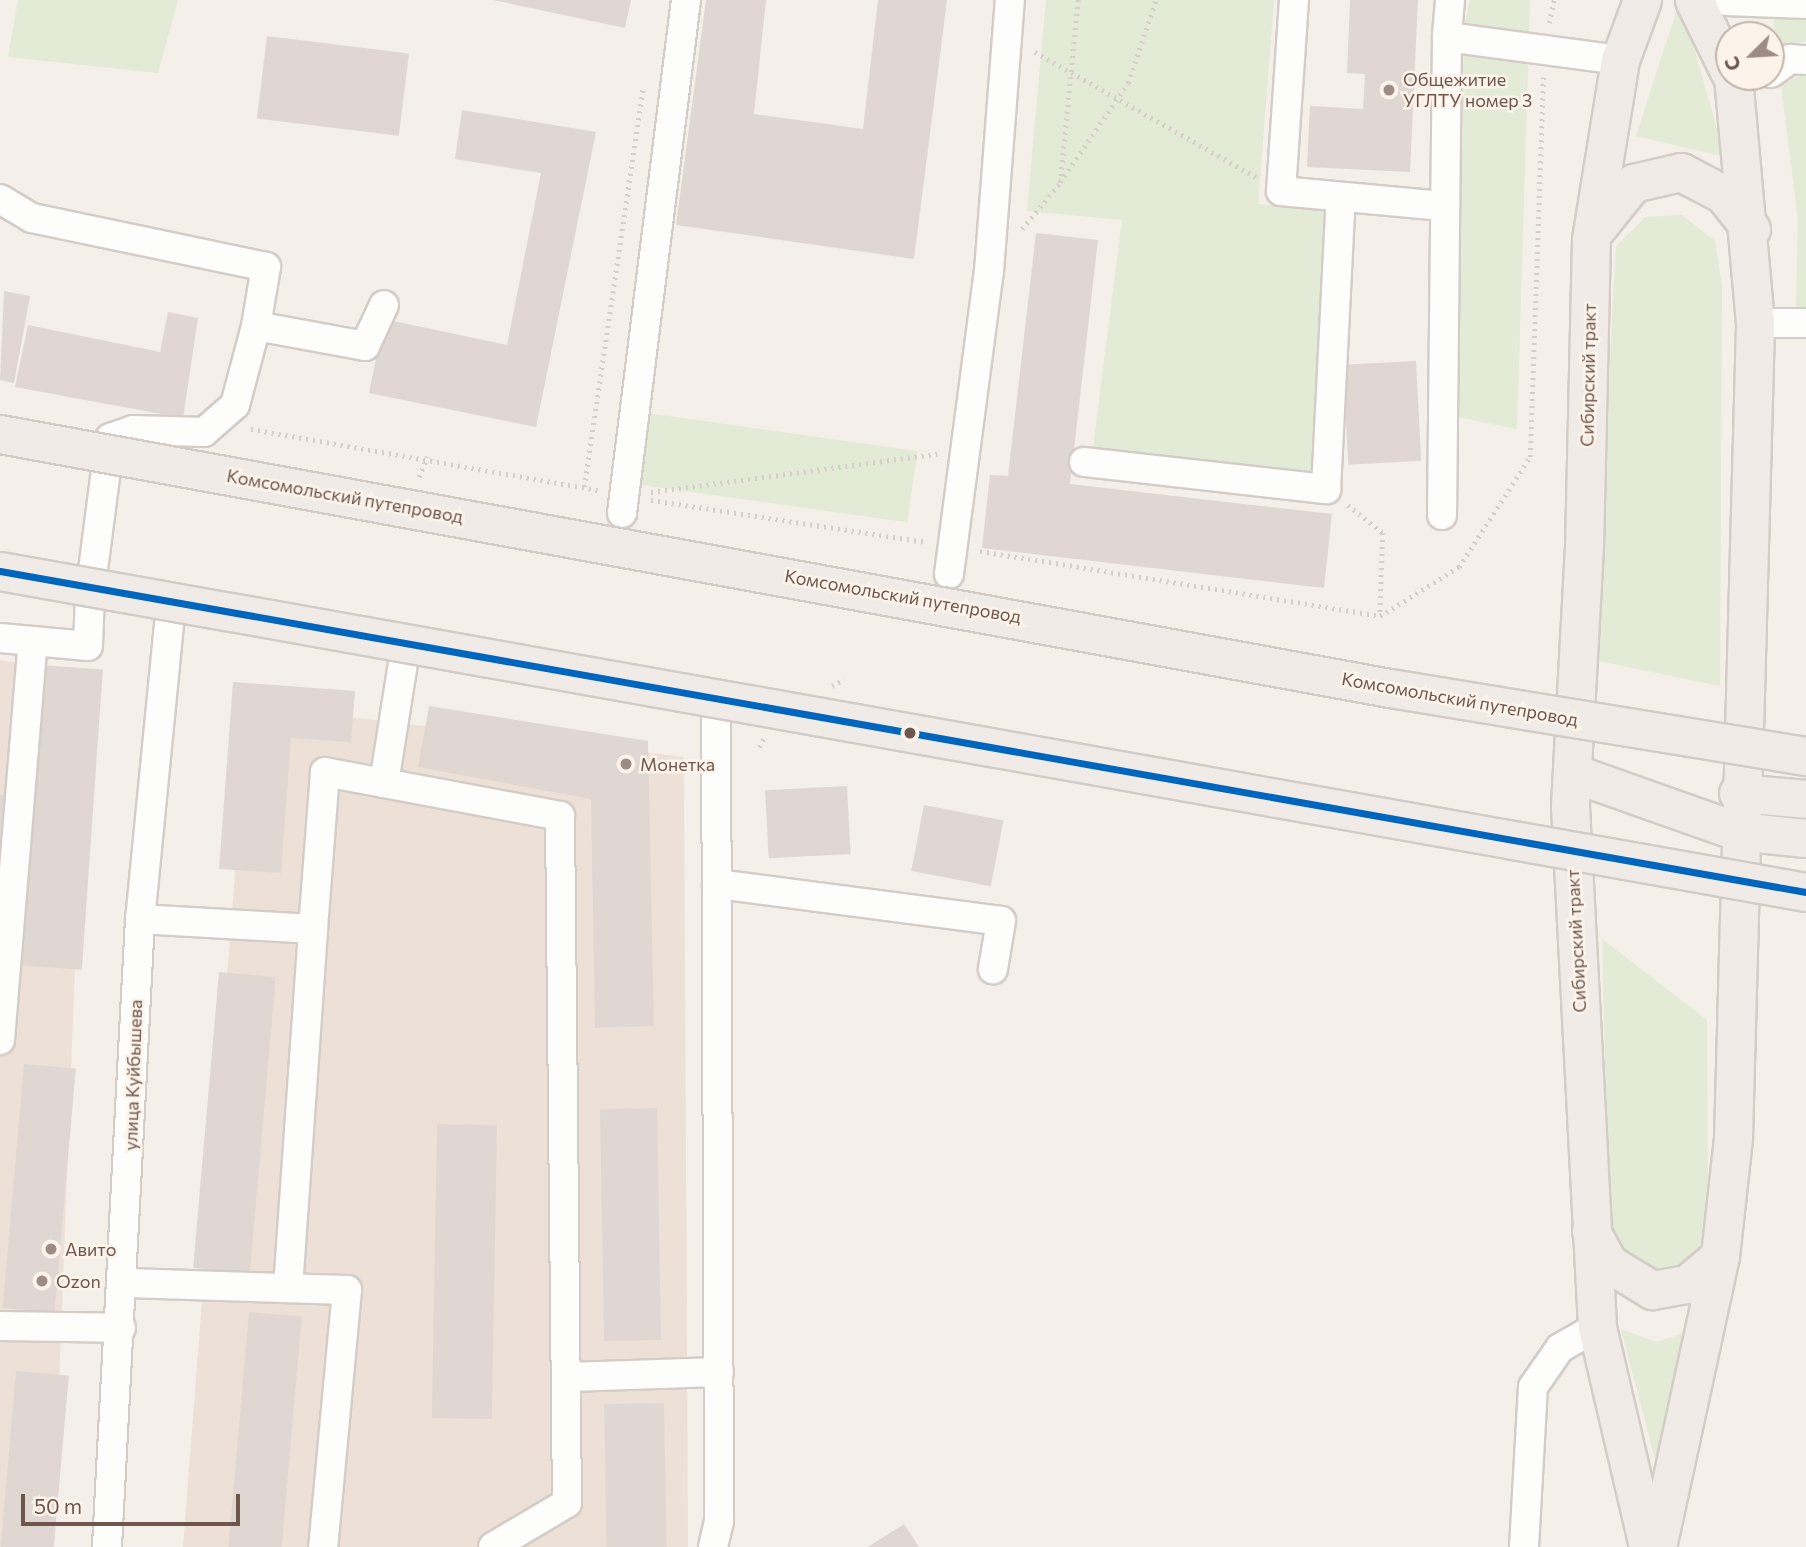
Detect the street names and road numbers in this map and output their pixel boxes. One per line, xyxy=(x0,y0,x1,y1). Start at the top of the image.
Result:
street label: Сибирский тракт xyxy=(1576,303,1600,447)
street label: Комсомольский путепровод xyxy=(225,465,465,527)
street label: Комсомольский путепровод xyxy=(783,565,1023,627)
street label: Комсомольский путепровод xyxy=(1340,668,1580,730)
street label: Сибирский тракт xyxy=(1561,869,1591,1013)
street label: улица Куйбышева xyxy=(120,999,146,1151)

